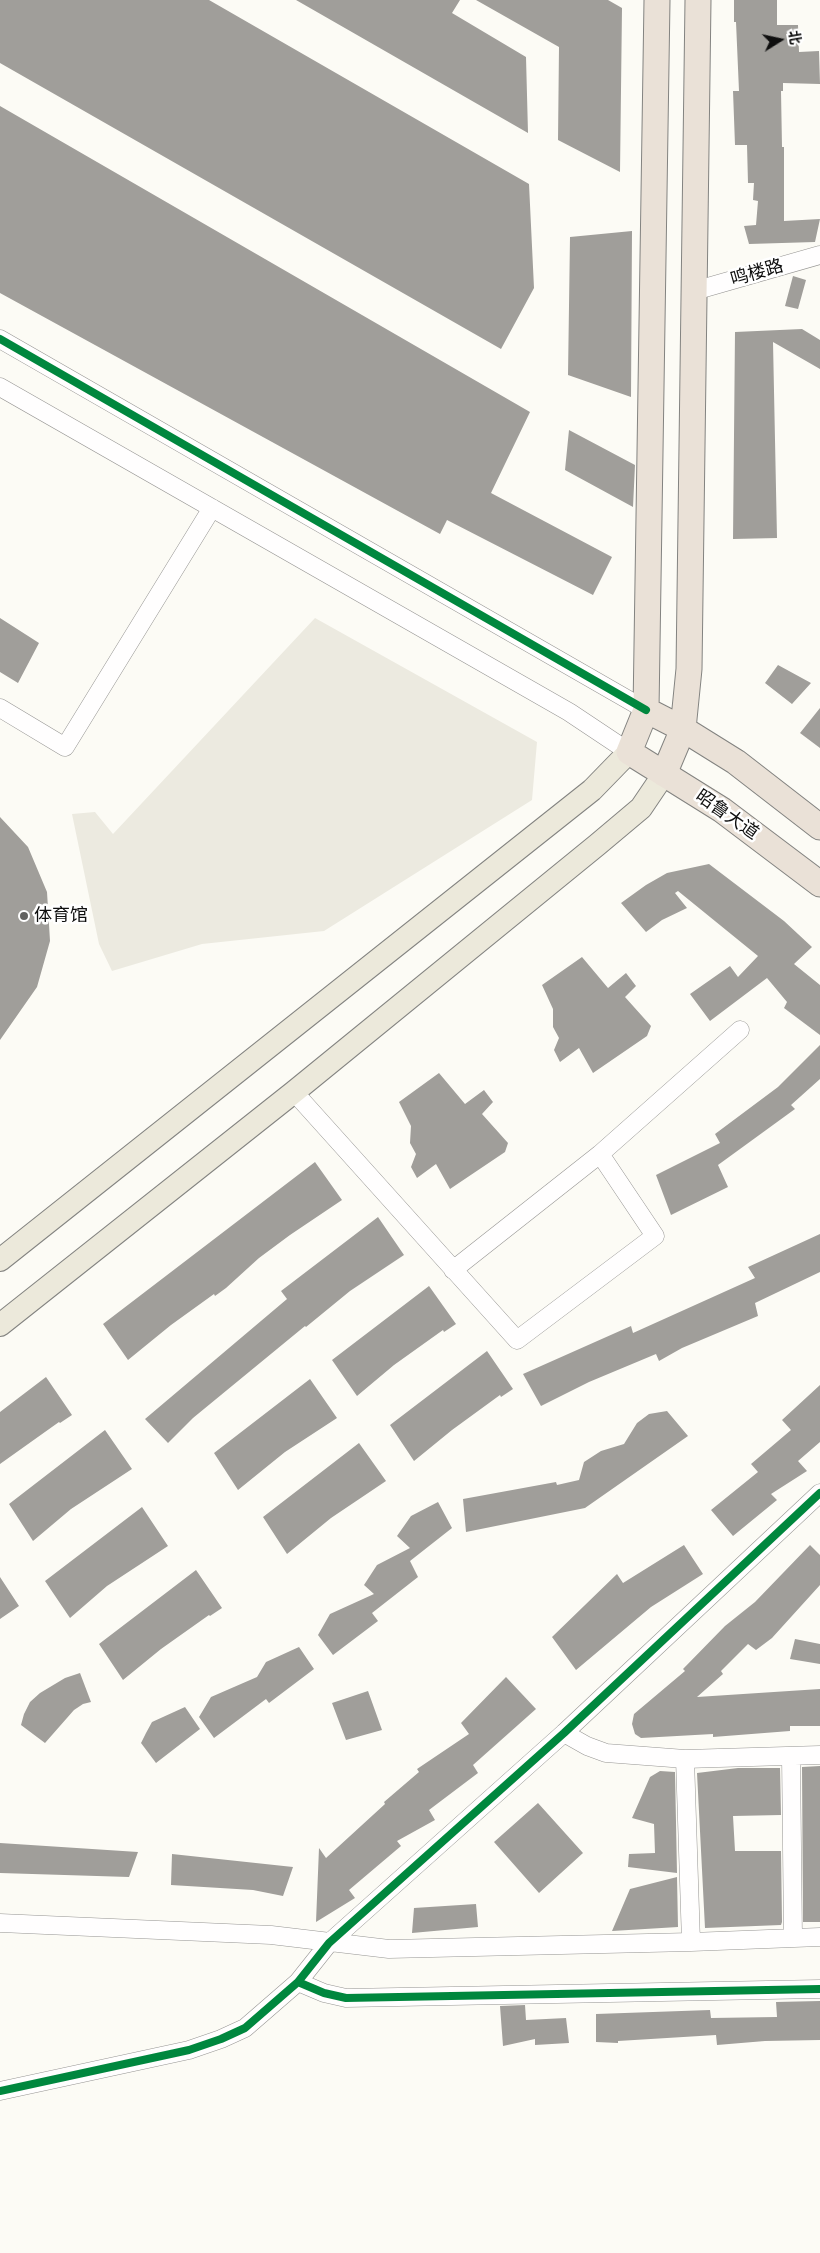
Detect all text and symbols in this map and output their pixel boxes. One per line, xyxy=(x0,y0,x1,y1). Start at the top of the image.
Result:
north arrow xyxy=(755,15,805,65)
text: 北 xyxy=(785,29,805,46)
street label: 鸣楼路 xyxy=(728,255,786,291)
street label: 昭鲁大道 xyxy=(691,786,763,844)
place label: 体育馆 xyxy=(34,905,88,927)
marker: 体育馆 xyxy=(18,910,30,922)

